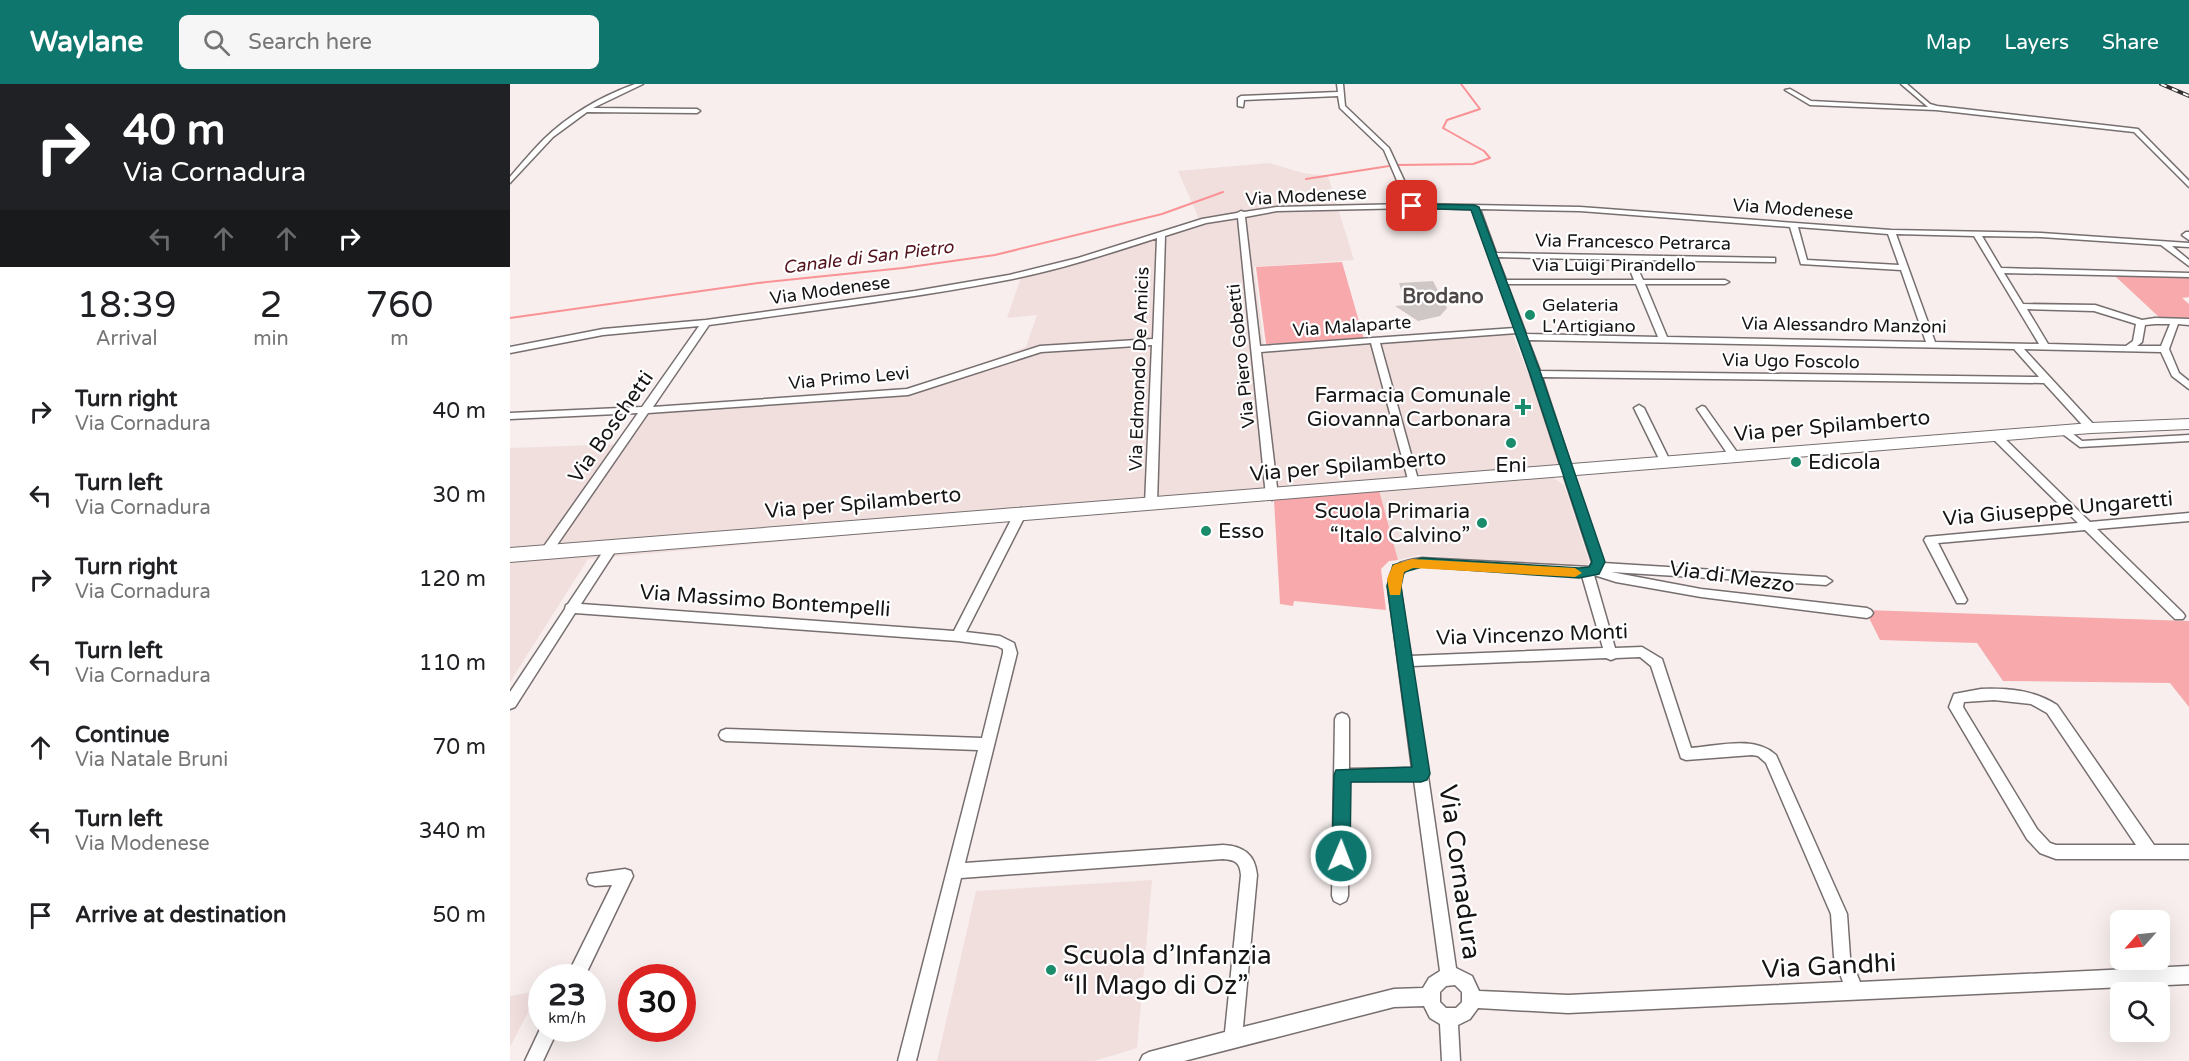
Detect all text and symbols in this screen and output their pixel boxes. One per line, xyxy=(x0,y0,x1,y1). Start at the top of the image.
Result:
search box xyxy=(179,15,599,69)
text: Waylane xyxy=(30,25,143,59)
icon: search xyxy=(200,26,233,59)
text: Search here xyxy=(248,29,372,55)
text: Map xyxy=(1926,30,1971,55)
text: Layers xyxy=(2004,30,2069,55)
text: Share xyxy=(2102,30,2159,55)
text: 40 m xyxy=(123,105,225,156)
icon: right xyxy=(24,108,102,186)
text: Via Cornadura xyxy=(123,156,306,189)
pin xyxy=(1386,180,1437,231)
street label: Via Modenese xyxy=(1245,182,1367,210)
icon: arrive xyxy=(1395,189,1428,222)
street label: Via Modenese xyxy=(1732,194,1854,224)
icon: left xyxy=(144,222,177,255)
icon: ahead xyxy=(207,222,240,255)
icon: ahead xyxy=(270,222,303,255)
icon: right xyxy=(333,222,366,255)
street label: Via Francesco Petrarca xyxy=(1535,229,1731,255)
water label: Canale di San Pietro xyxy=(782,236,955,278)
street label: Via Luigi Pirandello xyxy=(1532,254,1696,276)
street label: Via Edmondo De Amicis xyxy=(1124,266,1154,472)
street label: Via Modenese xyxy=(768,271,892,309)
street label: Via Piero Gobetti xyxy=(1222,283,1260,429)
text: 18:39 xyxy=(77,284,177,327)
text: 2 xyxy=(260,284,282,327)
text: 760 xyxy=(365,284,433,327)
district label: Brodano xyxy=(1402,285,1484,309)
place label: Gelateria L'Artigiano xyxy=(1542,294,1636,337)
marker: Gelateria L'Artigiano xyxy=(1523,308,1537,322)
street label: Via Malaparte xyxy=(1292,311,1412,341)
street label: Via Alessandro Manzoni xyxy=(1741,312,1947,338)
text: Arrival xyxy=(96,327,158,351)
text: min xyxy=(253,327,289,351)
text: m xyxy=(390,327,409,351)
street label: Via Ugo Foscolo xyxy=(1722,349,1860,373)
street label: Via Primo Levi xyxy=(787,362,911,394)
street label: Via Boschetti xyxy=(563,366,659,488)
place label: Farmacia Comunale Giovanna Carbonara xyxy=(1307,383,1511,432)
text: Turn right xyxy=(75,386,177,412)
icon: right xyxy=(24,395,57,428)
text: 40 m xyxy=(432,398,486,424)
marker: Farmacia Comunale Giovanna Carbonara xyxy=(1516,400,1530,414)
street label: Via per Spilamberto xyxy=(1733,405,1931,447)
text: Via Cornadura xyxy=(75,412,211,436)
marker: Eni xyxy=(1504,436,1518,450)
street label: Via per Spilamberto xyxy=(1249,445,1447,487)
place label: Edicola xyxy=(1808,450,1881,475)
place label: Eni xyxy=(1495,453,1527,478)
marker: Edicola xyxy=(1789,455,1803,469)
text: Turn left xyxy=(75,470,163,496)
icon: left xyxy=(24,479,57,512)
text: 30 m xyxy=(432,482,486,508)
street label: Via per Spilamberto xyxy=(764,482,962,524)
street label: Via Giuseppe Ungaretti xyxy=(1942,486,2174,532)
text: Via Cornadura xyxy=(75,496,211,520)
place label: Scuola Primaria “Italo Calvino” xyxy=(1314,499,1470,548)
marker: Scuola Primaria “Italo Calvino” xyxy=(1475,516,1489,530)
place label: Esso xyxy=(1218,519,1264,544)
marker: Esso xyxy=(1199,524,1213,538)
text: Turn right xyxy=(75,554,177,580)
street label: Via di Mezzo xyxy=(1668,556,1796,598)
icon: right xyxy=(24,563,57,596)
text: 120 m xyxy=(419,566,486,592)
text: Via Cornadura xyxy=(75,580,211,604)
street label: Via Massimo Bontempelli xyxy=(639,580,891,622)
street label: Via Vincenzo Monti xyxy=(1435,619,1629,651)
text: Turn left xyxy=(75,638,163,664)
icon: left xyxy=(24,647,57,680)
text: 110 m xyxy=(419,650,486,676)
text: Via Cornadura xyxy=(75,664,211,688)
text: Continue xyxy=(75,722,170,748)
icon: ahead xyxy=(24,731,57,764)
text: 70 m xyxy=(432,734,486,760)
text: Via Natale Bruni xyxy=(75,748,228,772)
street label: Via Cornadura xyxy=(1432,783,1488,961)
text: Turn left xyxy=(75,806,163,832)
icon: left xyxy=(24,815,57,848)
text: 340 m xyxy=(419,818,486,844)
position arrow xyxy=(1309,824,1373,888)
text: Via Modenese xyxy=(75,832,210,856)
icon: arrive xyxy=(24,899,57,932)
text: Arrive at destination xyxy=(75,902,286,928)
text: 50 m xyxy=(432,902,486,928)
north arrow xyxy=(2110,910,2170,970)
map controls xyxy=(2110,910,2170,1042)
place label: Scuola d’Infanzia “Il Mago di Oz” xyxy=(1063,940,1272,1001)
street label: Via Gandhi xyxy=(1761,947,1897,985)
marker: Scuola d’Infanzia “Il Mago di Oz” xyxy=(1044,963,1058,977)
speed limit sign: 30 xyxy=(618,964,696,1042)
text: 23 xyxy=(548,977,586,1014)
button: search xyxy=(2110,982,2170,1042)
text: km/h xyxy=(548,1009,586,1027)

